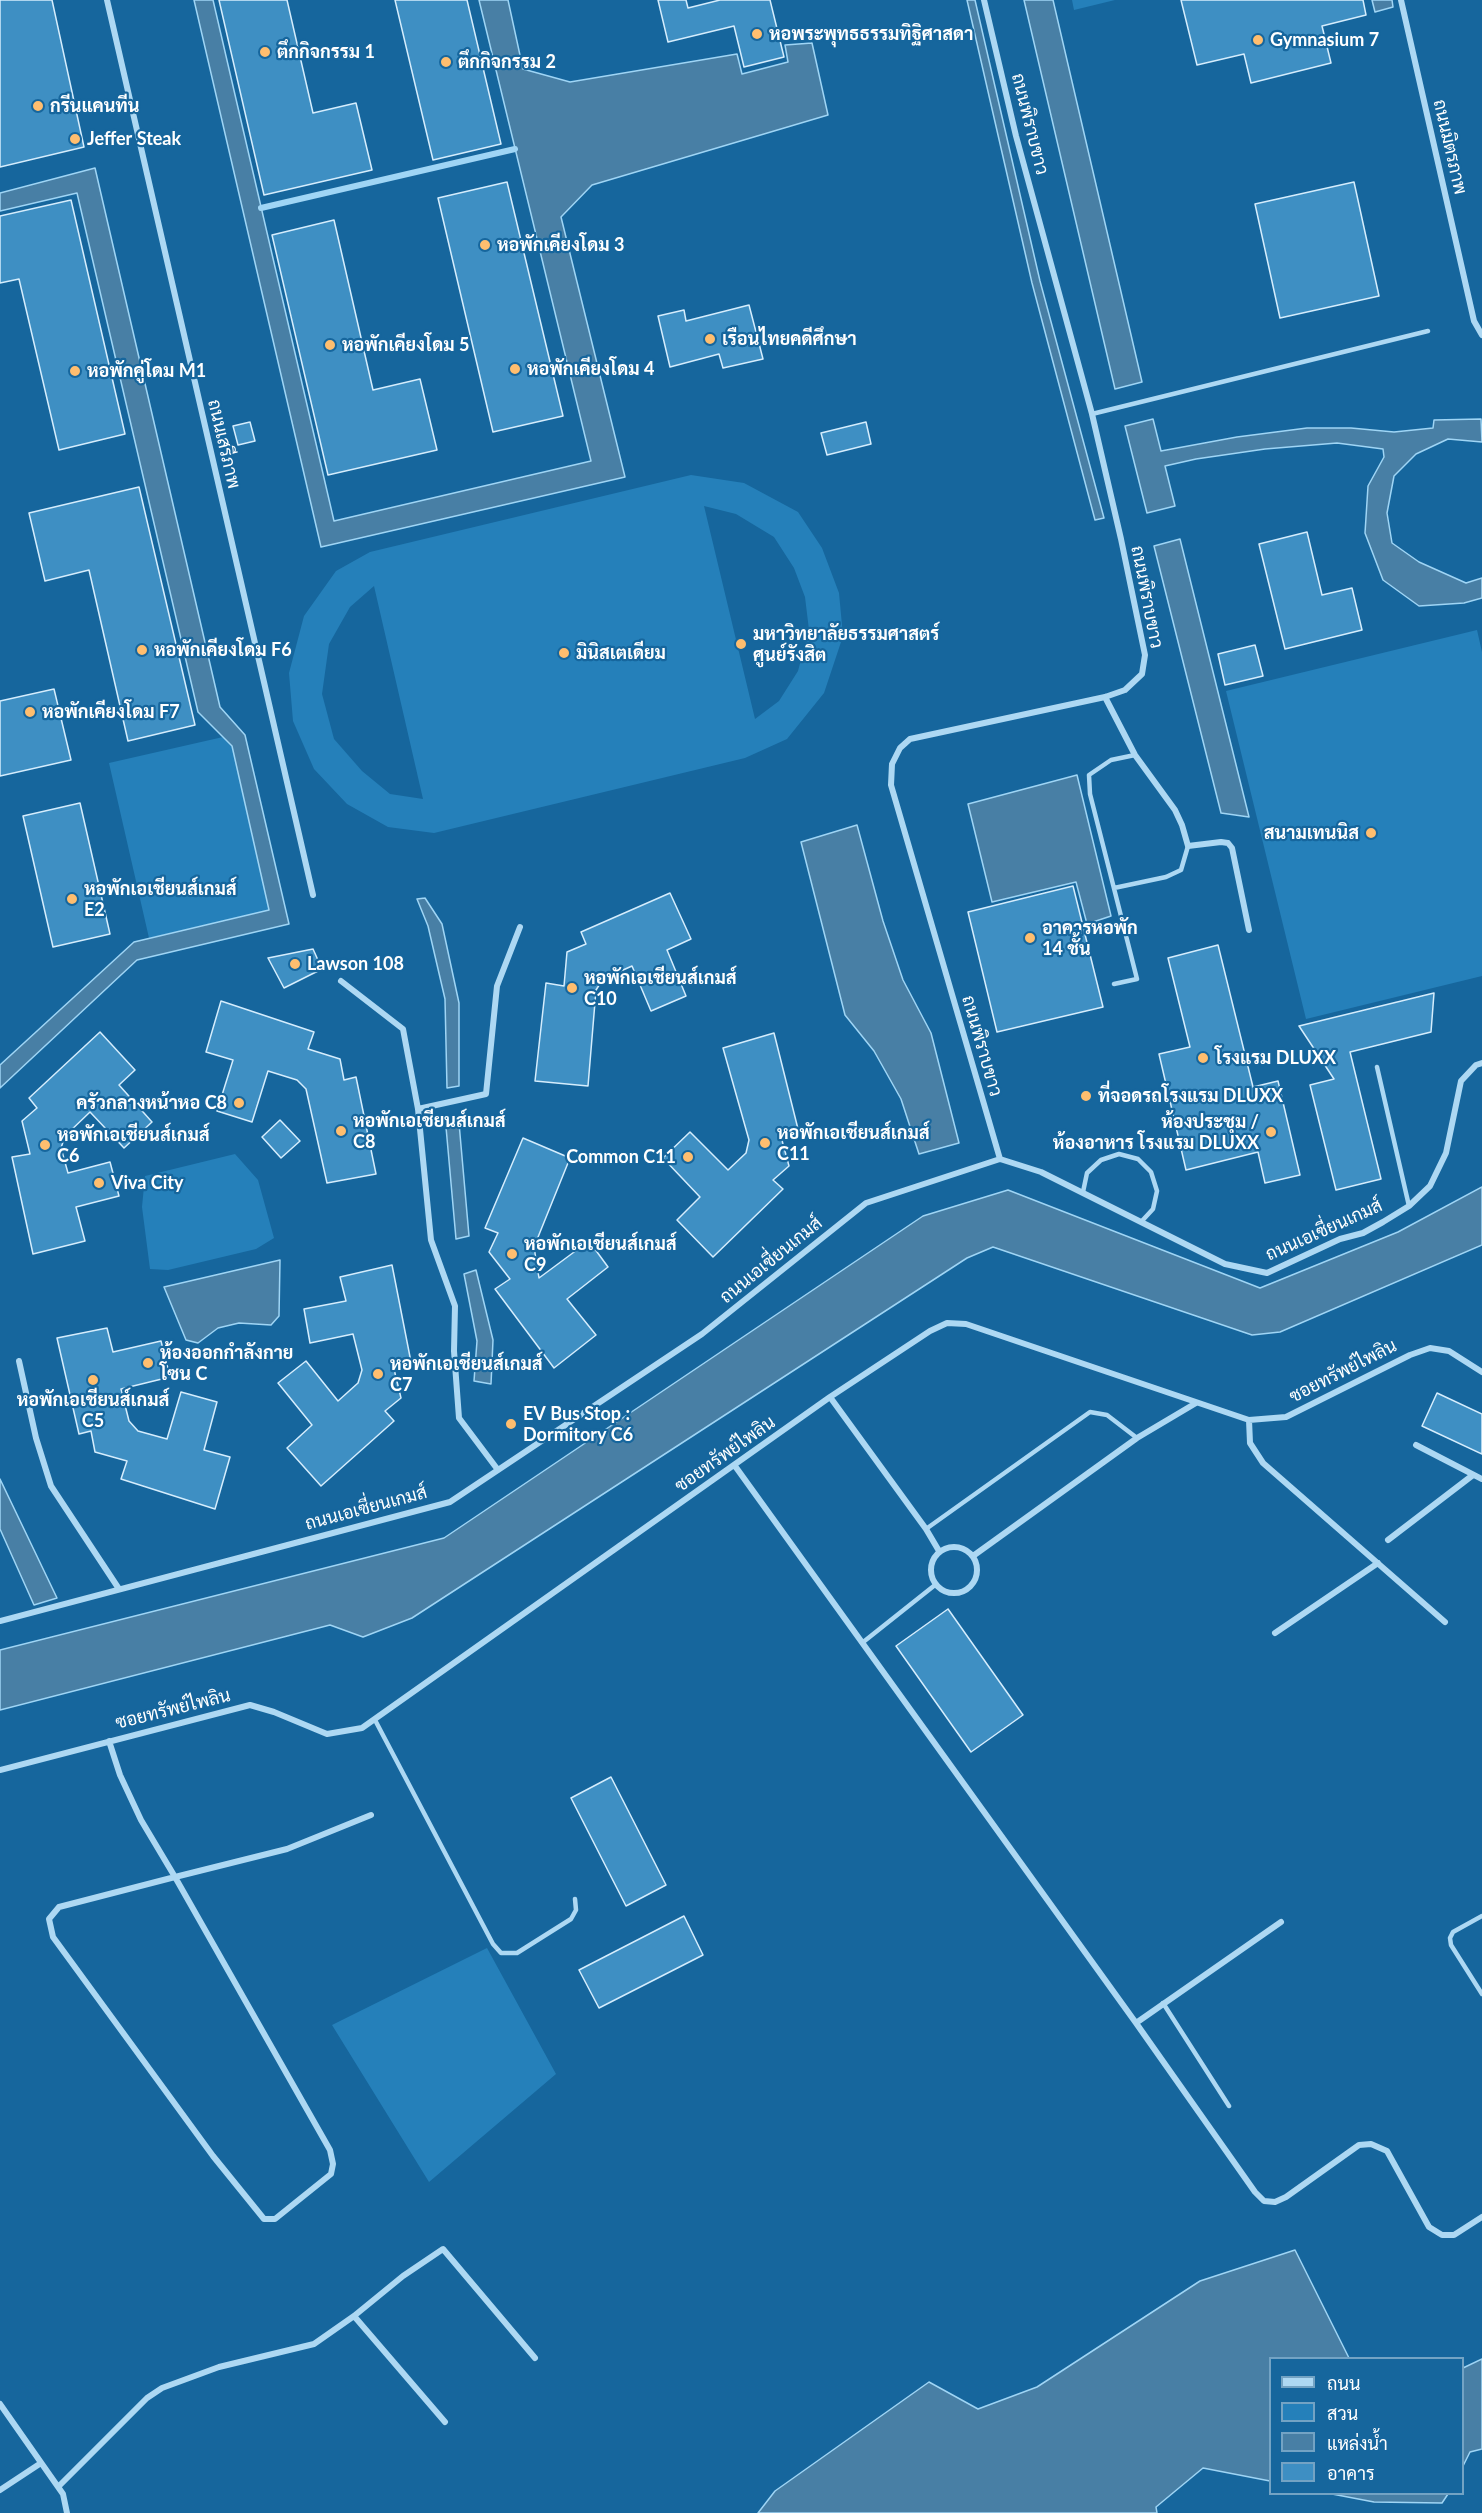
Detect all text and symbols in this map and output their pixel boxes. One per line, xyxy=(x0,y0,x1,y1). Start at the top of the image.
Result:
place label: หอพระพุทธธรรมทิฐิศาสดา xyxy=(769,23,973,45)
marker: หอพระพุทธธรรมทิฐิศาสดา xyxy=(750,27,764,41)
place label: Gymnasium 7 xyxy=(1270,29,1379,51)
marker: Gymnasium 7 xyxy=(1251,33,1265,47)
place label: ตึกกิจกรรม 1 xyxy=(277,41,375,63)
marker: ตึกกิจกรรม 1 xyxy=(258,45,272,59)
place label: ตึกกิจกรรม 2 xyxy=(458,51,556,73)
marker: ตึกกิจกรรม 2 xyxy=(439,55,453,69)
street label: ถนนพิราบขาว xyxy=(1007,71,1053,177)
place label: กรีนแคนทีน xyxy=(50,95,139,117)
street label: ถนนมิตรภาพ xyxy=(1429,97,1471,197)
marker: กรีนแคนทีน xyxy=(31,99,45,113)
place label: Jeffer Steak xyxy=(87,128,181,150)
marker: Jeffer Steak xyxy=(68,132,82,146)
place label: หอพักเคียงโดม 3 xyxy=(497,234,624,256)
marker: หอพักเคียงโดม 3 xyxy=(478,238,492,252)
place label: เรือนไทยคดีศึกษา xyxy=(722,328,857,350)
marker: เรือนไทยคดีศึกษา xyxy=(703,332,717,346)
place label: หอพักเคียงโดม 5 xyxy=(342,334,469,356)
marker: หอพักเคียงโดม 5 xyxy=(323,338,337,352)
place label: หอพักเคียงโดม 4 xyxy=(527,358,654,380)
place label: หอพักคู่โดม M1 xyxy=(87,360,206,382)
marker: หอพักเคียงโดม 4 xyxy=(508,362,522,376)
marker: หอพักคู่โดม M1 xyxy=(68,364,82,378)
street label: ถนนเสรีภาพ xyxy=(203,397,245,491)
street label: ถนนพิราบขาว xyxy=(1126,544,1168,650)
place label: มหาวิทยาลัยธรรมศาสตร์ ศูนย์รังสิต xyxy=(753,623,939,666)
marker: มหาวิทยาลัยธรรมศาสตร์ ศูนย์รังสิต xyxy=(734,637,748,651)
place label: หอพักเคียงโดม F6 xyxy=(154,639,292,661)
place label: มินิสเตเดียม xyxy=(576,642,666,664)
marker: หอพักเคียงโดม F6 xyxy=(135,643,149,657)
marker: มินิสเตเดียม xyxy=(557,646,571,660)
place label: หอพักเคียงโดม F7 xyxy=(42,701,180,723)
marker: หอพักเคียงโดม F7 xyxy=(23,705,37,719)
place label: สนามเทนนิส xyxy=(1264,822,1359,844)
marker: สนามเทนนิส xyxy=(1364,826,1378,840)
place label: หอพักเอเชียนส์เกมส์ E2 xyxy=(84,878,237,920)
marker: หอพักเอเชียนส์เกมส์ E2 xyxy=(65,892,79,906)
place label: อาคารหอพัก 14 ชั้น xyxy=(1042,917,1138,960)
marker: อาคารหอพัก 14 ชั้น xyxy=(1023,931,1037,945)
place label: Lawson 108 xyxy=(307,953,404,975)
marker: Lawson 108 xyxy=(288,957,302,971)
place label: หอพักเอเชียนส์เกมส์ C10 xyxy=(584,967,737,1010)
marker: หอพักเอเชียนส์เกมส์ C10 xyxy=(565,981,579,995)
street label: ถนนพิราบขาว xyxy=(957,993,1007,1099)
place label: โรงแรม DLUXX xyxy=(1215,1047,1336,1069)
marker: โรงแรม DLUXX xyxy=(1196,1051,1210,1065)
place label: ที่จอดรถโรงแรม DLUXX xyxy=(1098,1085,1283,1107)
marker: ที่จอดรถโรงแรม DLUXX xyxy=(1079,1089,1093,1103)
place label: ครัวกลางหน้าหอ C8 xyxy=(76,1092,227,1114)
marker: ครัวกลางหน้าหอ C8 xyxy=(232,1096,246,1110)
place label: หอพักเอเชียนส์เกมส์ C8 xyxy=(353,1110,506,1152)
place label: ห้องประชุม / ห้องอาหาร โรงแรม DLUXX xyxy=(1053,1111,1259,1154)
place label: หอพักเอเชียนส์เกมส์ C11 xyxy=(777,1122,930,1164)
place label: หอพักเอเชียนส์เกมส์ C6 xyxy=(57,1124,210,1166)
marker: หอพักเอเชียนส์เกมส์ C8 xyxy=(334,1124,348,1138)
marker: ห้องประชุม / ห้องอาหาร โรงแรม DLUXX xyxy=(1264,1125,1278,1139)
marker: หอพักเอเชียนส์เกมส์ C11 xyxy=(758,1136,772,1150)
marker: หอพักเอเชียนส์เกมส์ C6 xyxy=(38,1138,52,1152)
place label: Common C11 xyxy=(566,1146,676,1168)
marker: Common C11 xyxy=(681,1150,695,1164)
place label: Viva City xyxy=(111,1172,184,1194)
marker: Viva City xyxy=(92,1176,106,1190)
street label: ถนนเอเซี่ยนเกมส์ xyxy=(1262,1195,1386,1265)
street label: ถนนเอเซี่ยนเกมส์ xyxy=(715,1212,827,1308)
place label: หอพักเอเชียนส์เกมส์ C9 xyxy=(524,1233,677,1276)
marker: หอพักเอเชียนส์เกมส์ C9 xyxy=(505,1247,519,1261)
street label: ซอยทรัพย์ไพลิน xyxy=(1286,1335,1400,1407)
place label: ห้องออกกำลังกาย โซน C xyxy=(160,1342,293,1384)
place label: หอพักเอเชียนส์เกมส์ C7 xyxy=(390,1353,543,1396)
marker: ห้องออกกำลังกาย โซน C xyxy=(141,1356,155,1370)
marker: หอพักเอเชียนส์เกมส์ C7 xyxy=(371,1367,385,1381)
marker: หอพักเอเชียนส์เกมส์ C5 xyxy=(86,1373,100,1387)
place label: หอพักเอเชียนส์เกมส์ C5 xyxy=(17,1389,169,1432)
place label: EV Bus Stop : Dormitory C6 xyxy=(523,1403,633,1446)
street label: ซอยทรัพย์ไพลิน xyxy=(671,1411,779,1497)
marker: EV Bus Stop : Dormitory C6 xyxy=(504,1417,518,1431)
street label: ถนนเอเซี่ยนเกมส์ xyxy=(303,1481,429,1535)
street label: ซอยทรัพย์ไพลิน xyxy=(113,1684,233,1734)
legend xyxy=(1269,2357,1464,2495)
text: ถนน xyxy=(1327,2372,1360,2394)
text: สวน xyxy=(1327,2402,1358,2424)
text: แหล่งน้ำ xyxy=(1327,2432,1388,2454)
text: อาคาร xyxy=(1327,2462,1375,2484)

